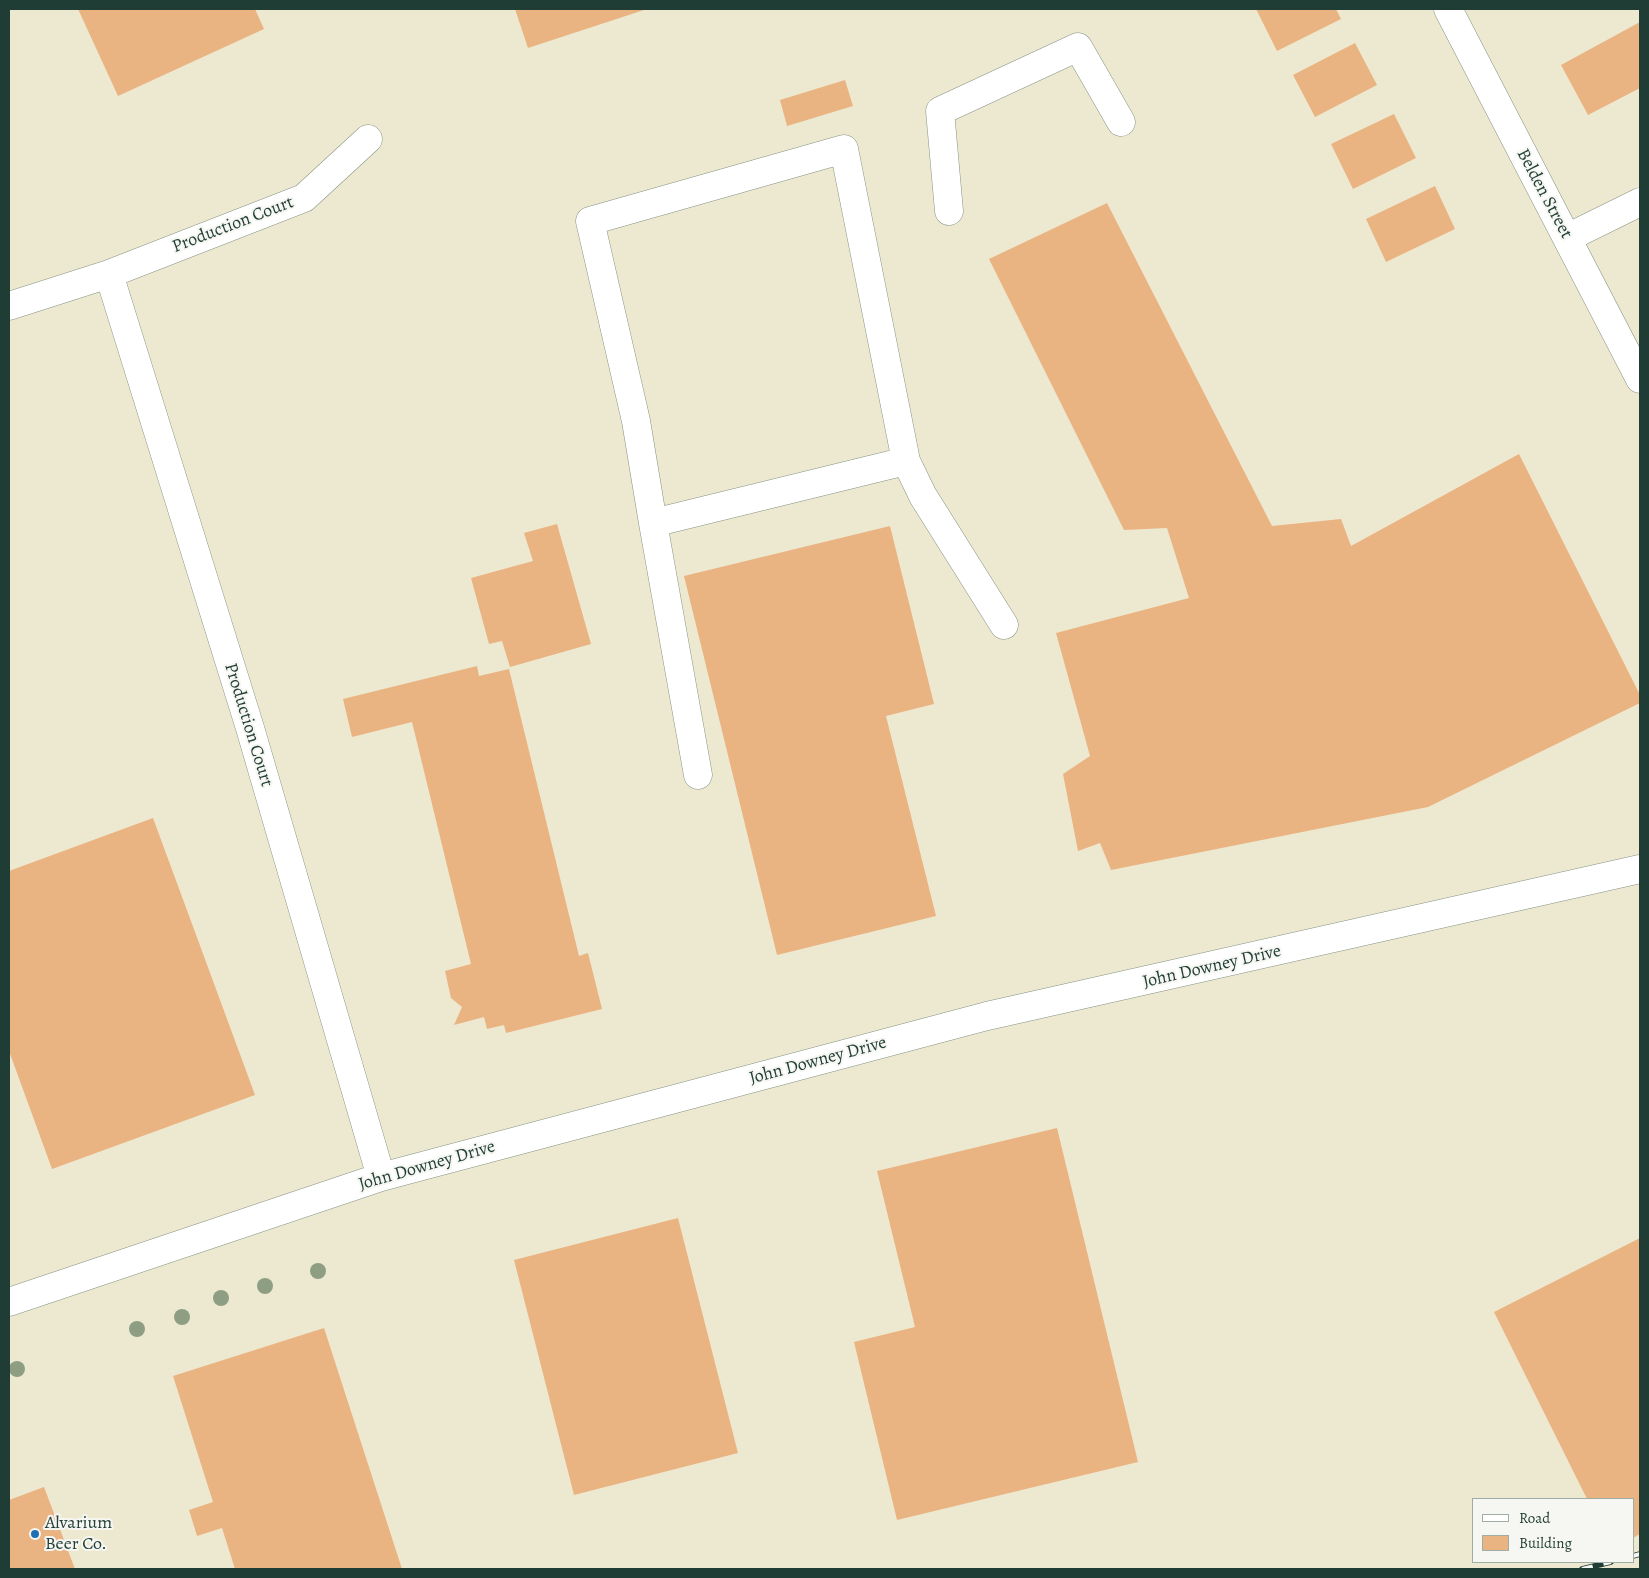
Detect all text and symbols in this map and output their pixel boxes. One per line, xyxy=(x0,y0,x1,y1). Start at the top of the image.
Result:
street label: Belden Street xyxy=(1511,145,1577,243)
street label: Production Court xyxy=(169,192,297,258)
street label: Production Court xyxy=(219,660,277,790)
street label: John Downey Drive xyxy=(1141,941,1283,993)
street label: John Downey Drive xyxy=(747,1032,889,1090)
street label: John Downey Drive xyxy=(356,1136,498,1196)
legend xyxy=(1472,1498,1634,1563)
text: Road xyxy=(1519,1508,1550,1528)
place label: Alvarium Beer Co. xyxy=(45,1513,112,1556)
marker: Alvarium Beer Co. xyxy=(29,1528,41,1540)
text: Building xyxy=(1519,1533,1572,1553)

